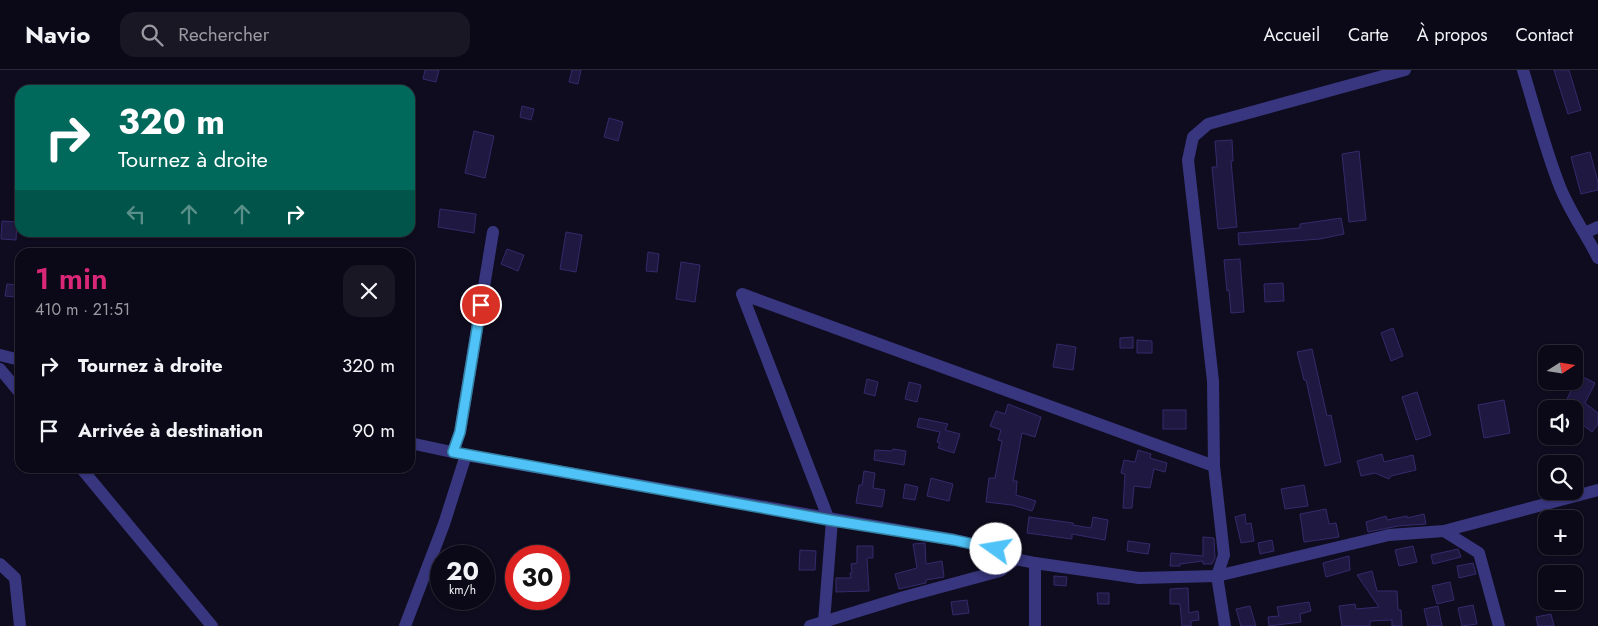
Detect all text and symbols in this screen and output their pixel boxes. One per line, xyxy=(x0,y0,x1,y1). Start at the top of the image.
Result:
search box xyxy=(120,12,470,57)
text: Navio xyxy=(25,17,90,52)
icon: search xyxy=(138,21,166,49)
text: Rechercher xyxy=(178,21,269,48)
text: Accueil xyxy=(1263,22,1320,48)
text: Carte xyxy=(1348,22,1389,48)
text: À propos xyxy=(1417,22,1487,48)
text: Contact xyxy=(1515,22,1573,48)
text: 320 m xyxy=(118,97,225,147)
icon: right xyxy=(35,105,100,170)
text: Tournez à droite xyxy=(118,143,268,175)
icon: left xyxy=(122,200,150,228)
icon: ahead xyxy=(175,200,203,228)
icon: ahead xyxy=(228,200,256,228)
icon: right xyxy=(281,200,309,228)
text: 1 min xyxy=(35,257,108,300)
button: close xyxy=(343,265,395,317)
pin xyxy=(460,284,502,326)
icon: arrive xyxy=(467,291,495,319)
text: 410 m · 21:51 xyxy=(35,298,130,321)
north arrow xyxy=(1538,345,1582,390)
map controls xyxy=(1538,345,1583,610)
icon: right xyxy=(35,352,63,380)
text: Tournez à droite xyxy=(78,352,223,379)
text: 320 m xyxy=(342,352,395,379)
button: sound xyxy=(1538,400,1583,445)
icon: arrive xyxy=(35,417,63,445)
text: Arrivée à destination xyxy=(78,417,263,444)
text: 90 m xyxy=(352,417,395,444)
button: search xyxy=(1538,455,1583,500)
button: + xyxy=(1538,510,1583,555)
position arrow xyxy=(969,522,1021,574)
speed limit sign: 30 xyxy=(505,545,570,610)
text: 20 xyxy=(446,553,479,589)
button: − xyxy=(1538,565,1583,610)
text: km/h xyxy=(449,581,476,599)

